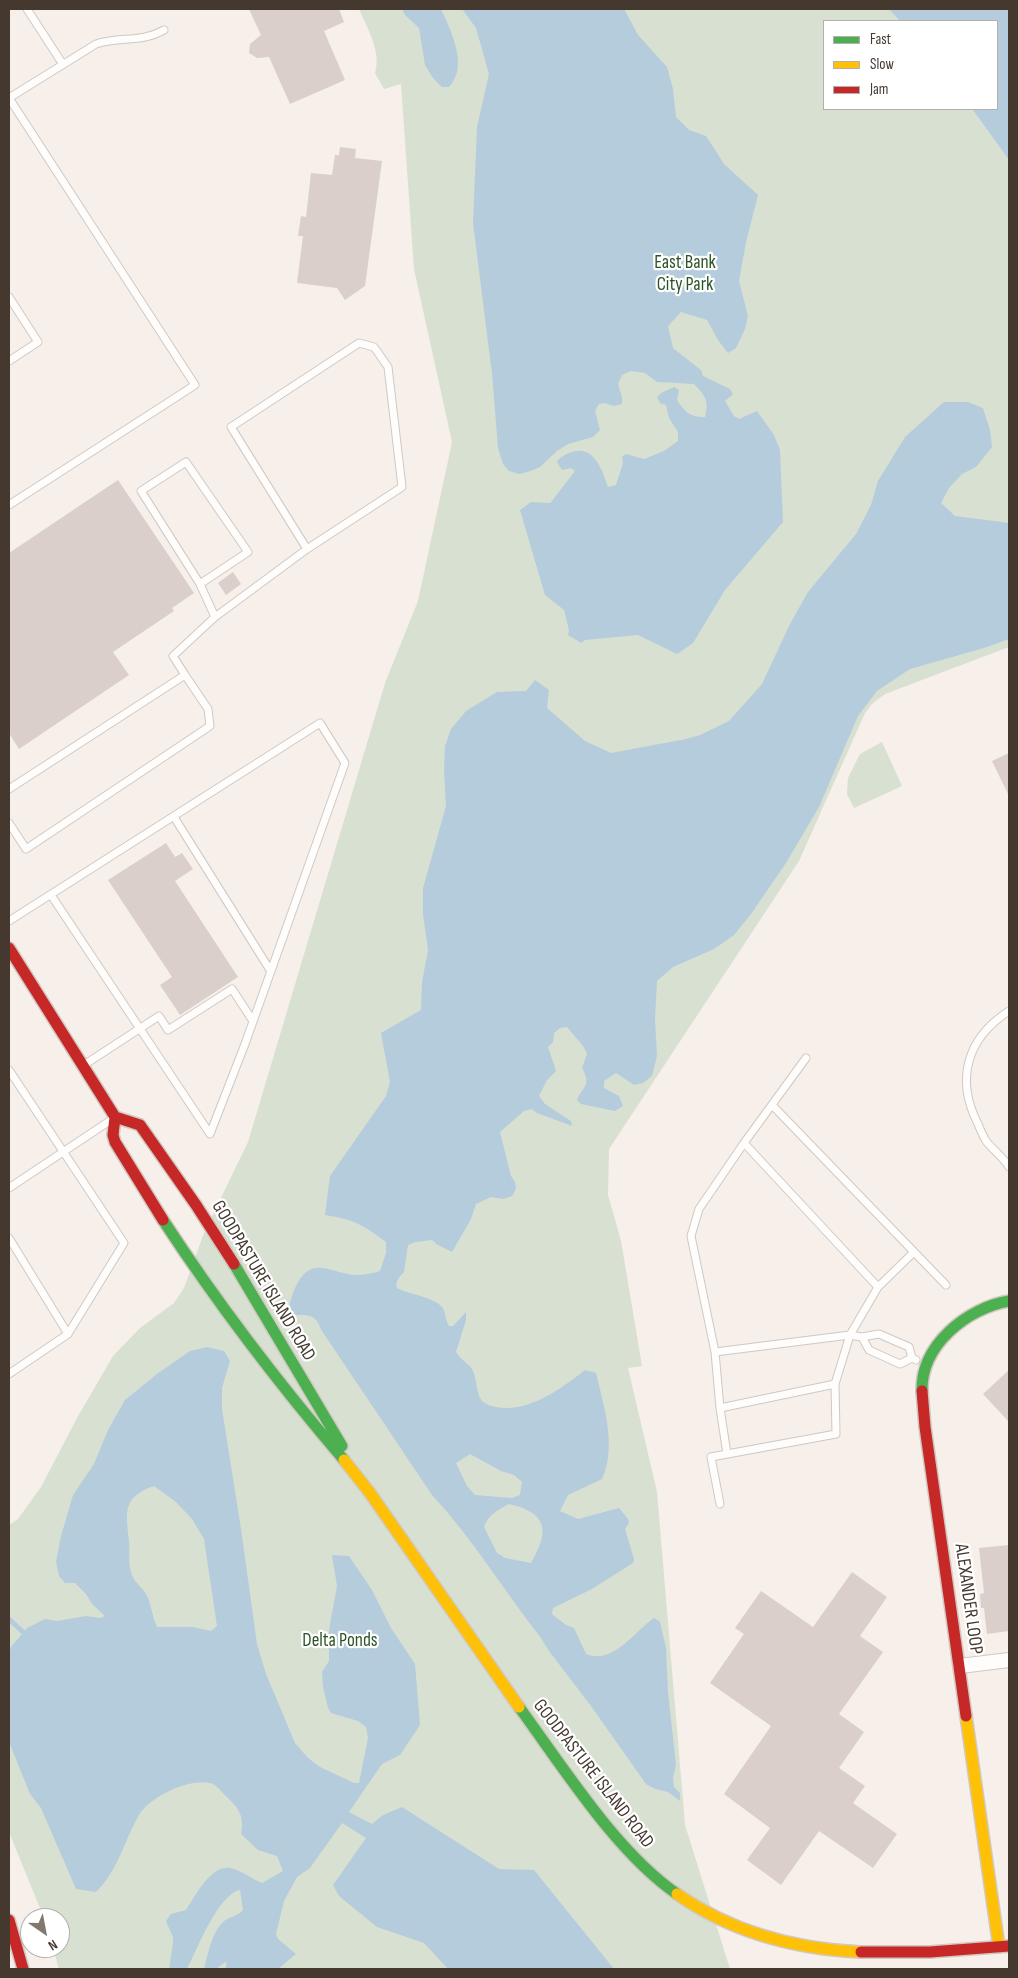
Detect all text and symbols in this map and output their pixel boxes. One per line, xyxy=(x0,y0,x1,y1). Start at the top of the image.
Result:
legend xyxy=(823,20,998,110)
text: Fast xyxy=(870,30,891,49)
text: Slow xyxy=(870,55,894,74)
text: Jam xyxy=(870,80,888,99)
park label: East Bank City Park xyxy=(654,252,716,296)
street label: GOODPASTURE ISLAND ROAD xyxy=(206,1197,320,1365)
street label: ALEXANDER LOOP xyxy=(949,1542,987,1656)
park label: Delta Ponds xyxy=(302,1630,378,1652)
street label: GOODPASTURE ISLAND ROAD xyxy=(528,1695,658,1853)
north arrow xyxy=(20,1908,70,1958)
text: N xyxy=(45,1936,61,1954)

